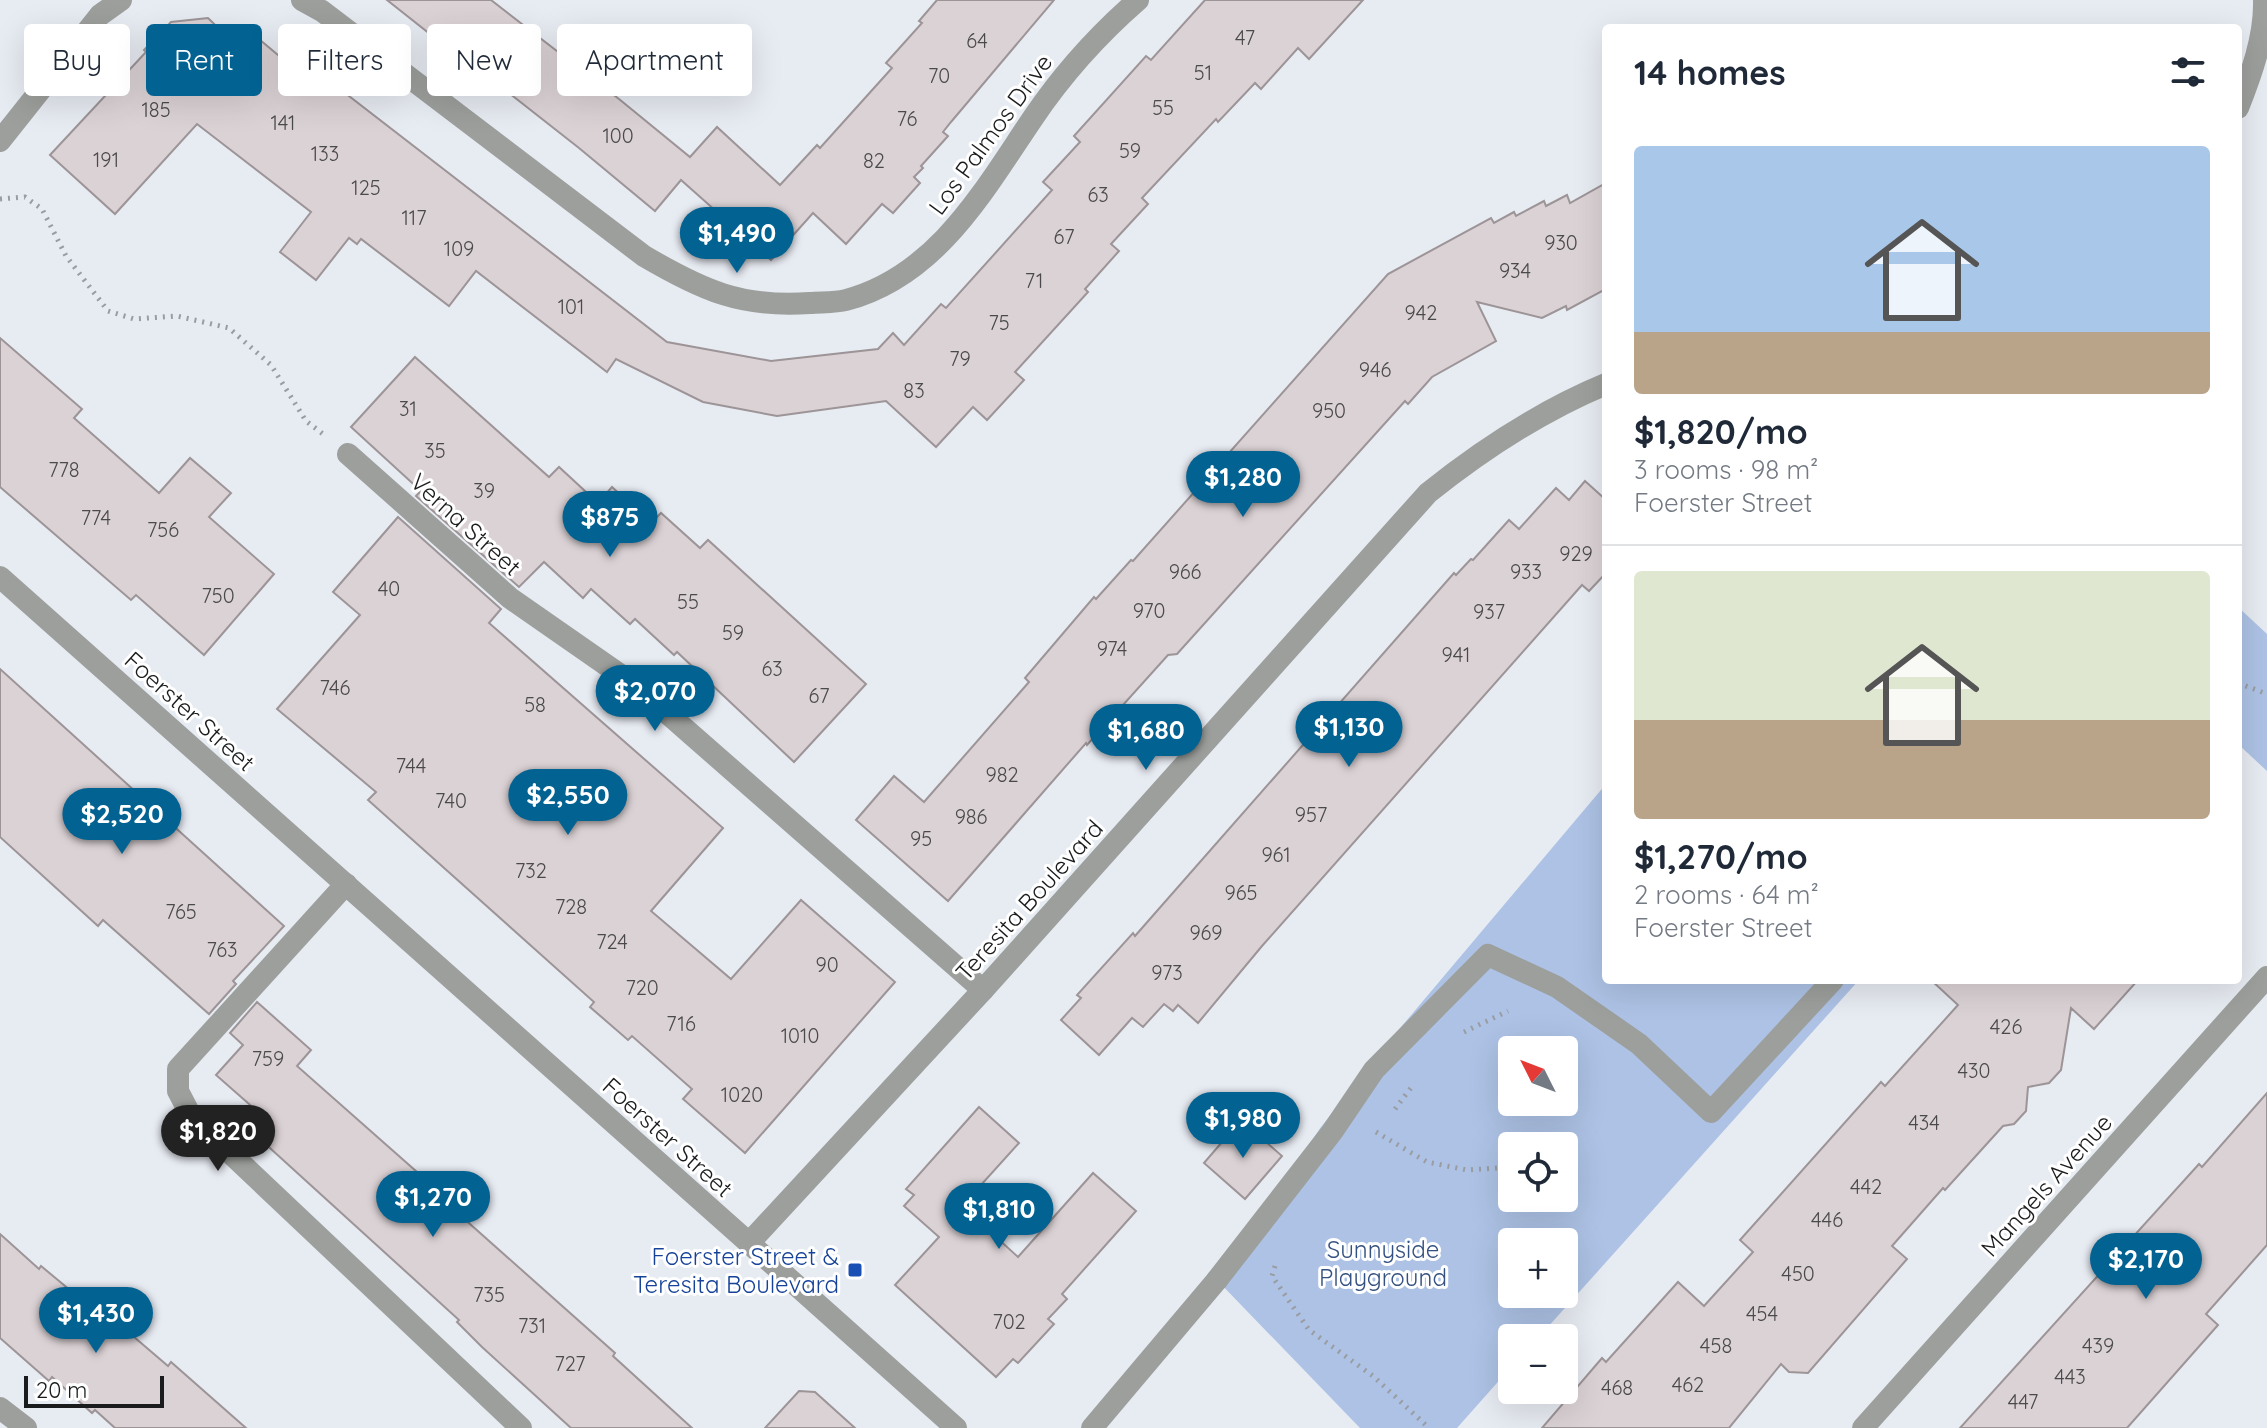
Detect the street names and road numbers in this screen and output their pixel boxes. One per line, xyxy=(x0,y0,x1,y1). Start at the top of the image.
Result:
street label: Los Palmos Drive xyxy=(922,48,1058,220)
street label: Verna Street xyxy=(404,466,528,582)
street label: Foerster Street xyxy=(119,645,261,777)
street label: Teresita Boulevard xyxy=(949,813,1109,987)
street label: Foerster Street xyxy=(597,1071,739,1203)
street label: Mangels Avenue xyxy=(1974,1107,2118,1263)

